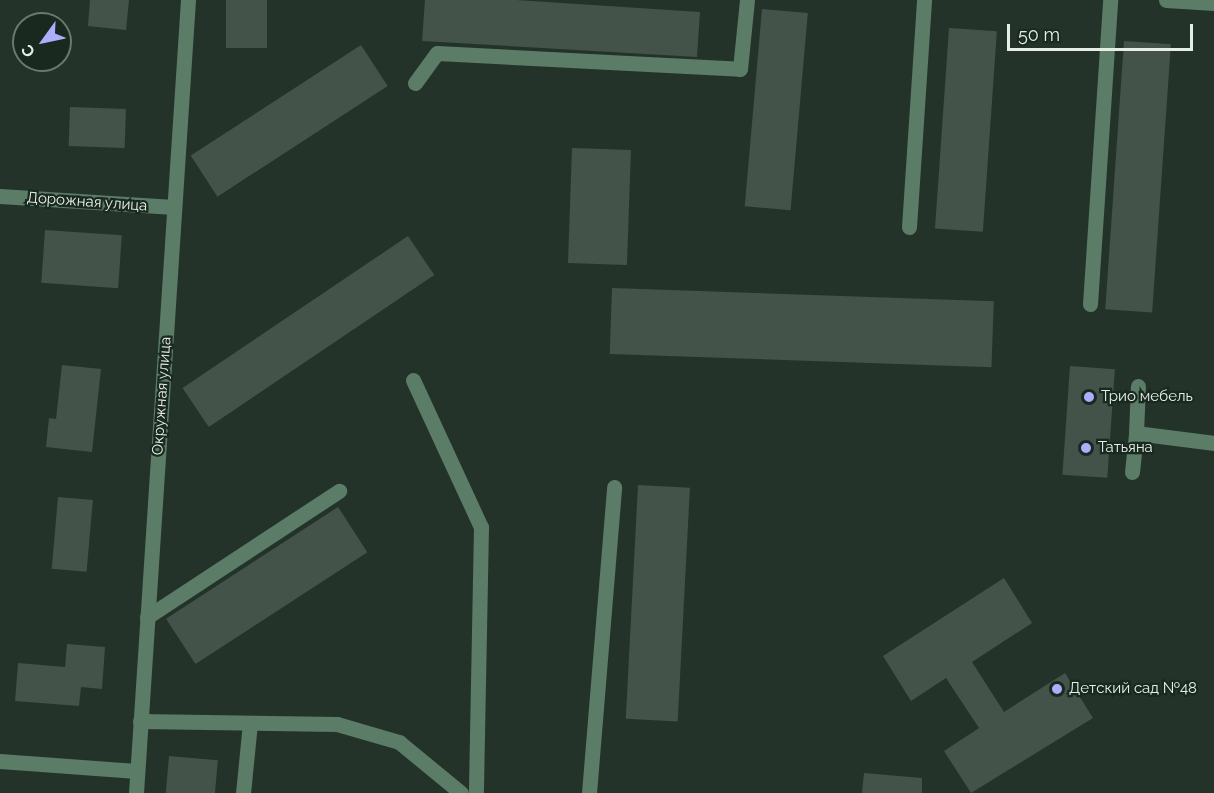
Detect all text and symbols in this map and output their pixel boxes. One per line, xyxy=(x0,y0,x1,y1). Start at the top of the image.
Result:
north arrow xyxy=(12,12,72,72)
scale bar xyxy=(1010,12,1196,50)
text: 50 m xyxy=(1018,24,1060,45)
text: С xyxy=(17,41,39,61)
street label: Дорожная улица xyxy=(26,189,148,215)
street label: Окружная улица xyxy=(149,336,175,456)
place label: Трио мебель xyxy=(1101,388,1193,406)
marker: Трио мебель xyxy=(1082,390,1096,404)
place label: Татьяна xyxy=(1098,439,1153,457)
marker: Татьяна xyxy=(1079,441,1093,455)
place label: Детский сад №48 xyxy=(1069,680,1197,698)
marker: Детский сад №48 xyxy=(1050,682,1064,696)

